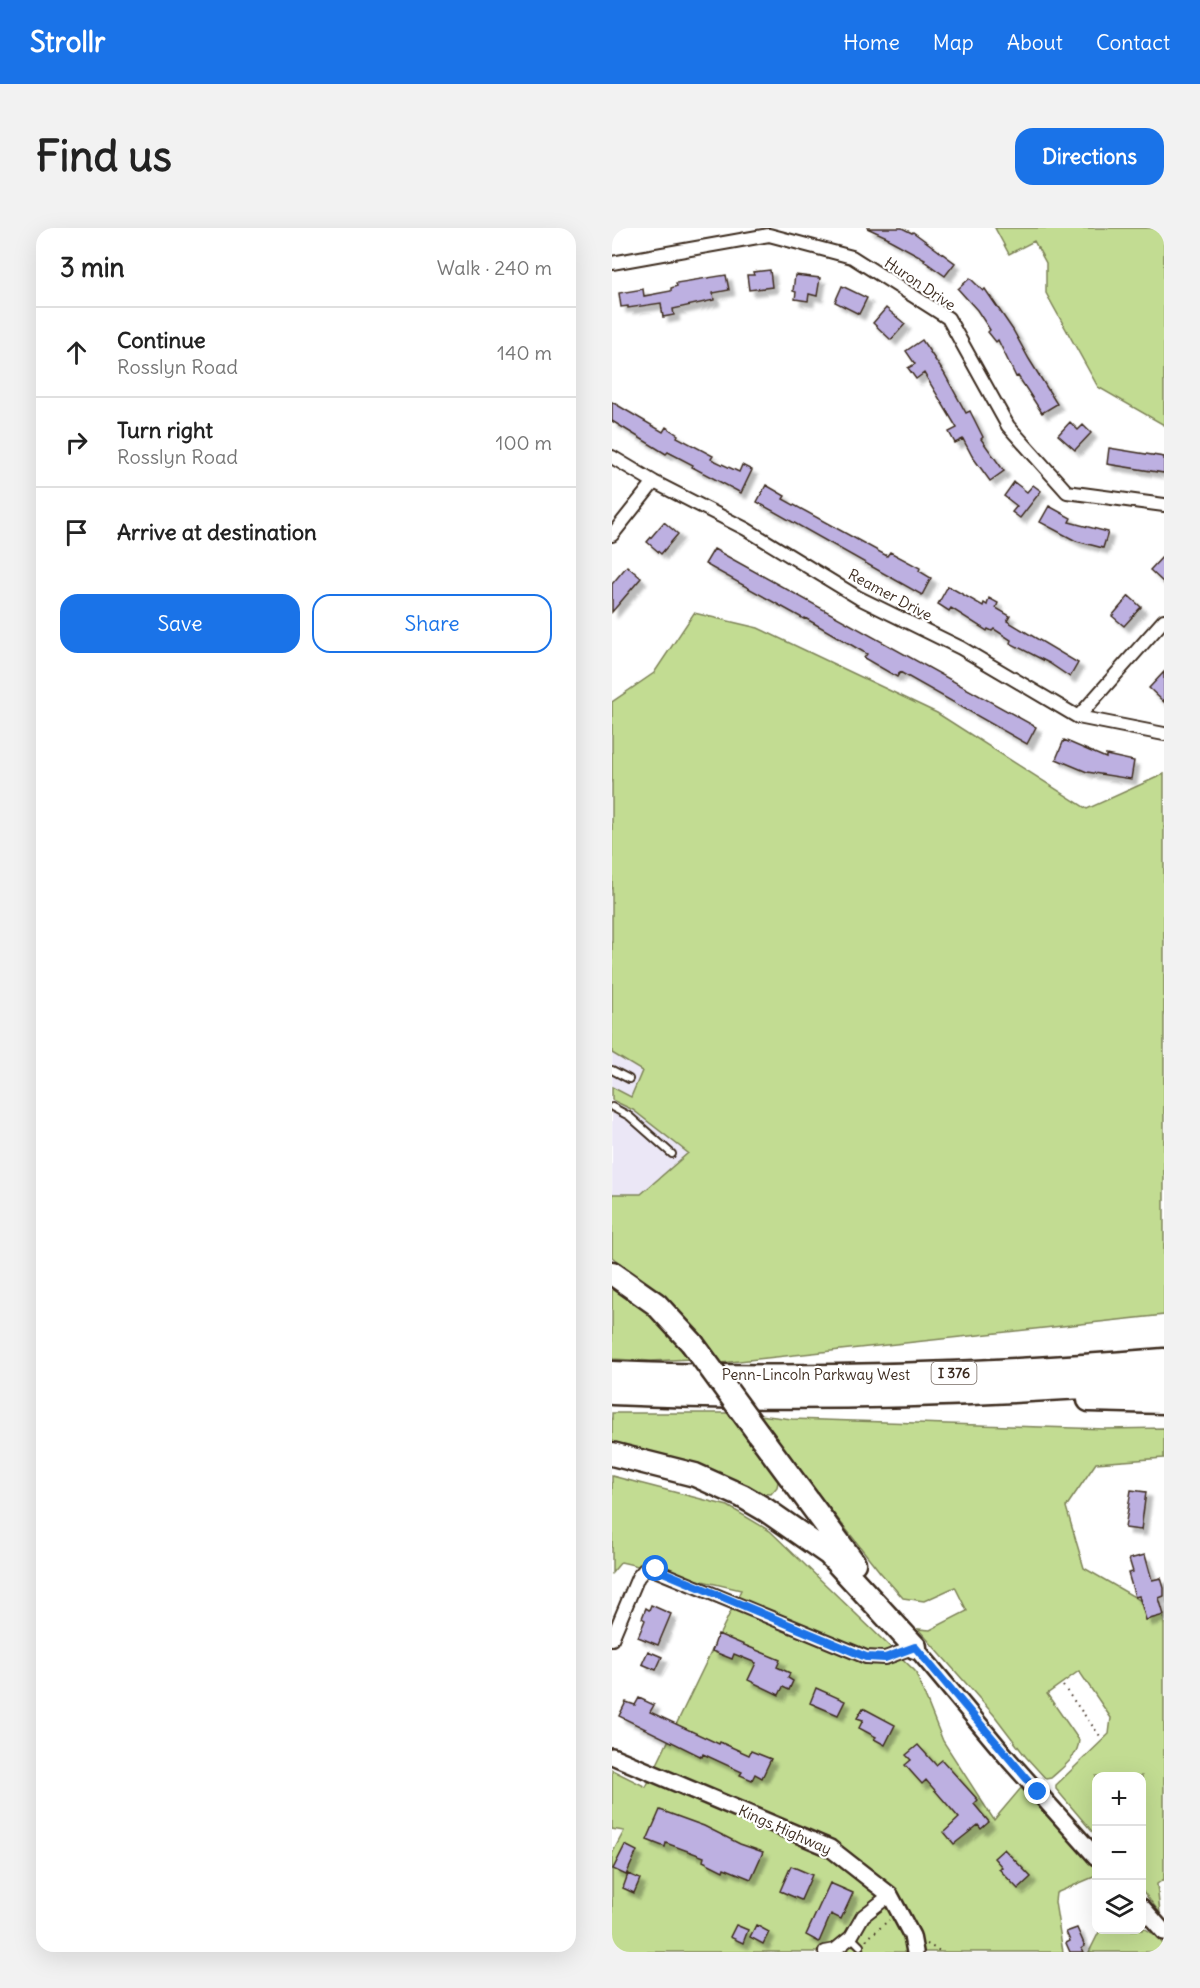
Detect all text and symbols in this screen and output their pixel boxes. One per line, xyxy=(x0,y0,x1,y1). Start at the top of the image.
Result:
text: Strollr xyxy=(30,24,105,60)
text: Home xyxy=(843,29,900,56)
text: Map xyxy=(933,29,974,56)
text: About xyxy=(1007,29,1063,56)
text: Contact xyxy=(1096,29,1170,56)
button: Directions xyxy=(1015,128,1164,185)
text: Find us xyxy=(36,130,172,182)
text: 3 min xyxy=(60,251,125,284)
street label: Huron Drive xyxy=(881,253,959,314)
text: Walk · 240 m xyxy=(437,255,552,280)
text: Continue xyxy=(117,326,206,354)
icon: ahead xyxy=(60,336,93,369)
text: 140 m xyxy=(497,340,552,365)
text: Rosslyn Road xyxy=(117,354,238,379)
text: Turn right xyxy=(117,416,213,444)
icon: right xyxy=(60,426,93,459)
text: 100 m xyxy=(495,430,552,455)
text: Rosslyn Road xyxy=(117,444,238,469)
icon: arrive xyxy=(60,516,93,549)
text: Arrive at destination xyxy=(117,518,317,546)
street label: Reamer Drive xyxy=(845,565,935,625)
button: Save xyxy=(60,594,300,653)
button: Share xyxy=(312,594,552,653)
road number: I 376 xyxy=(932,1362,976,1384)
street label: Penn-Lincoln Parkway West xyxy=(722,1365,910,1384)
route start xyxy=(642,1555,668,1581)
map controls xyxy=(1092,1772,1146,1934)
button: + xyxy=(1092,1772,1146,1826)
route end xyxy=(1024,1778,1050,1804)
street label: Kings Highway xyxy=(736,1801,835,1859)
button: − xyxy=(1092,1826,1146,1880)
button: layers xyxy=(1092,1880,1146,1934)

